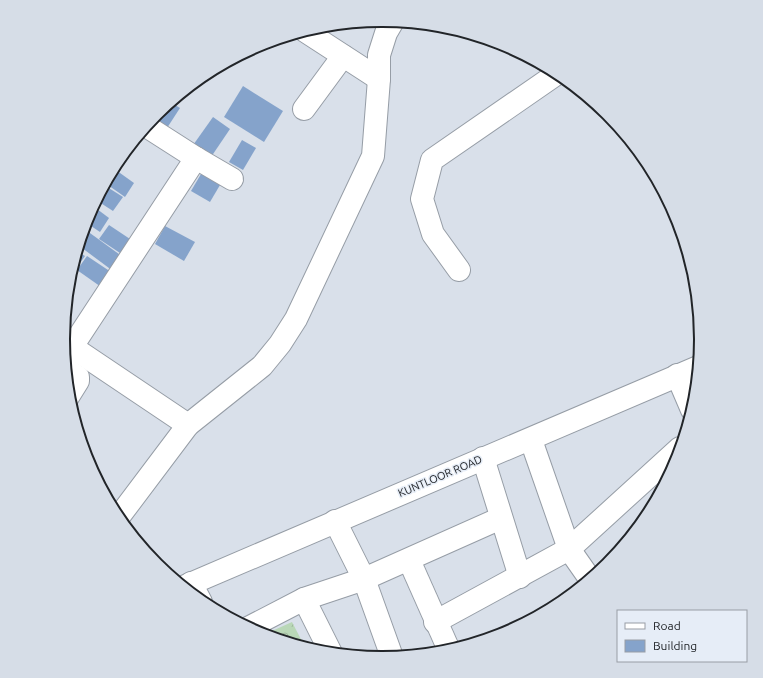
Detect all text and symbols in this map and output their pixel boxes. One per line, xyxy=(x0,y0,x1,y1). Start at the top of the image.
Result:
street label: KUNTLOOR ROAD xyxy=(396,453,484,499)
legend xyxy=(617,610,747,662)
text: Road xyxy=(653,619,681,632)
text: Building xyxy=(653,639,697,652)

